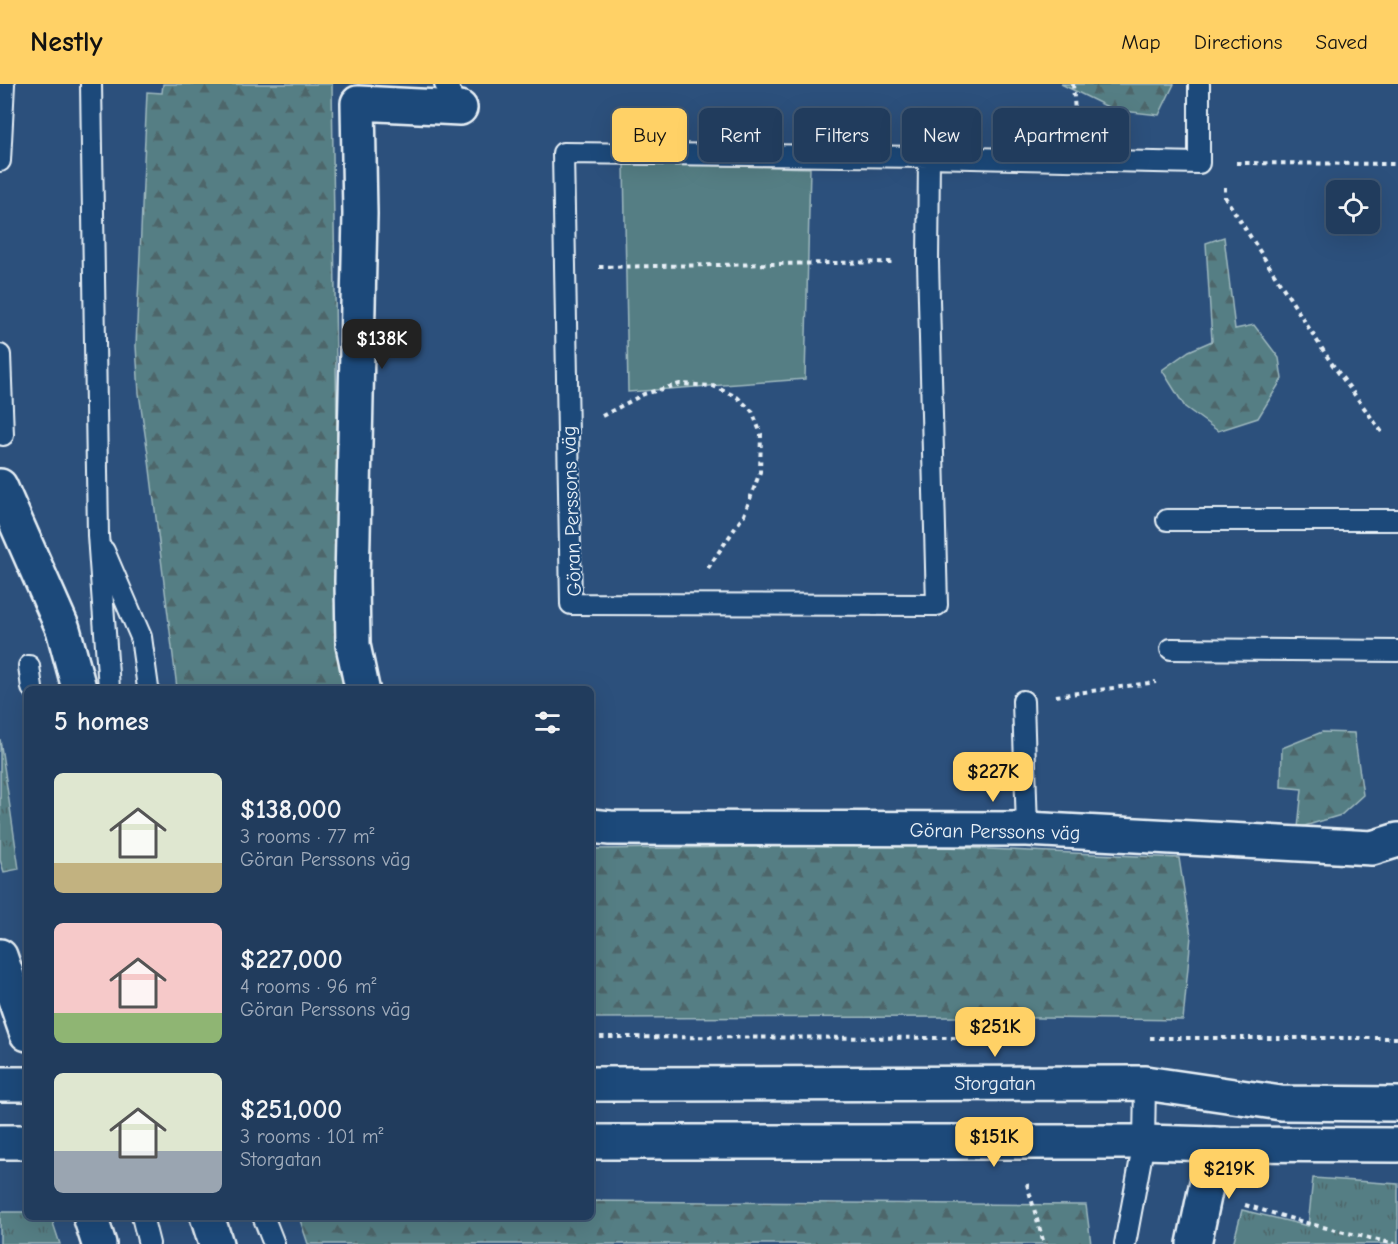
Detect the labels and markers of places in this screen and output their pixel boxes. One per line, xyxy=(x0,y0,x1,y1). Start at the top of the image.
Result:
pin: $138K xyxy=(340,319,424,370)
pin: $227K xyxy=(951,752,1035,803)
pin: $251K xyxy=(953,1007,1037,1058)
pin: $151K xyxy=(952,1117,1036,1168)
pin: $219K xyxy=(1187,1149,1271,1200)

